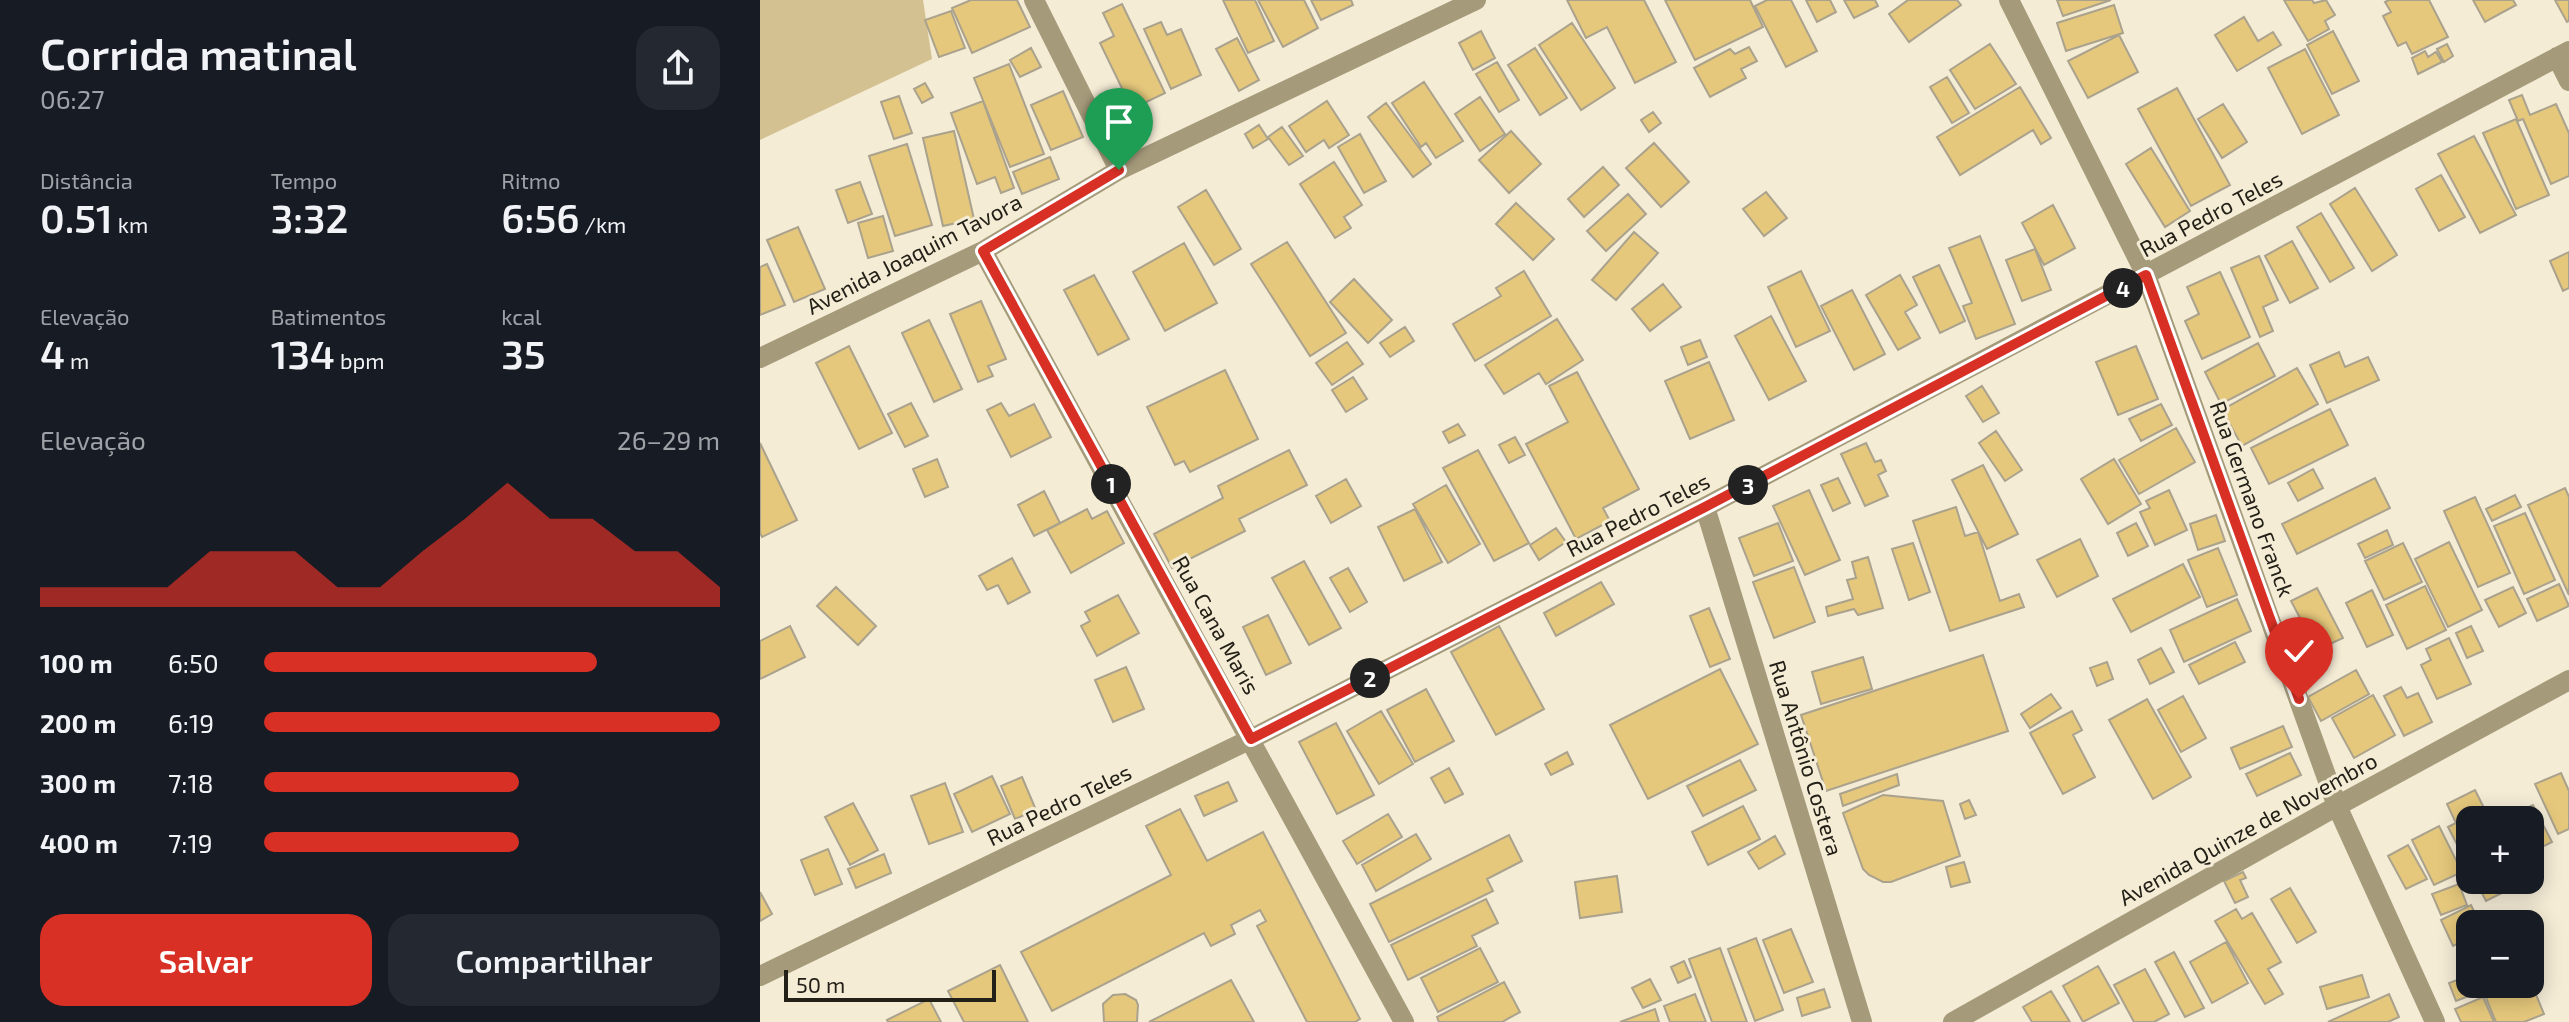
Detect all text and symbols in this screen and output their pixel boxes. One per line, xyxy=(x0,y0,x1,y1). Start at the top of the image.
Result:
text: Corrida matinal xyxy=(40,26,357,79)
button: share xyxy=(636,26,720,110)
text: 06:27 xyxy=(40,83,105,114)
pin xyxy=(1085,88,1153,170)
icon: arrive xyxy=(1097,100,1141,144)
street label: Rua Pedro Teles xyxy=(2135,165,2286,262)
text: Distância xyxy=(40,167,133,193)
text: Tempo xyxy=(271,167,337,193)
text: Ritmo xyxy=(501,167,561,193)
street label: Avenida Joaquim Tavora xyxy=(802,188,1025,319)
text: 0.51 xyxy=(40,193,113,241)
text: 3:32 xyxy=(271,193,348,241)
text: 6:56 xyxy=(501,193,580,241)
text: km xyxy=(113,211,148,237)
text: /km xyxy=(580,211,626,237)
pin: 4 xyxy=(2103,268,2143,308)
text: 4 xyxy=(2116,275,2130,301)
text: Elevação xyxy=(40,303,130,329)
text: Batimentos xyxy=(271,303,386,329)
text: kcal xyxy=(501,303,542,329)
text: 4 xyxy=(40,329,65,377)
text: 134 xyxy=(271,329,335,377)
text: 35 xyxy=(501,329,546,377)
text: m xyxy=(65,347,89,373)
text: bpm xyxy=(335,347,384,373)
street label: Rua Germano Franck xyxy=(2205,397,2300,600)
text: Elevação xyxy=(40,424,146,455)
text: 26–29 m xyxy=(617,424,720,455)
pin: 1 xyxy=(1091,464,1131,504)
pin: 3 xyxy=(1728,465,1768,505)
street label: Rua Pedro Teles xyxy=(1561,467,1714,561)
text: 1 xyxy=(1106,471,1116,497)
text: 3 xyxy=(1742,472,1754,498)
street label: Rua Cana Maris xyxy=(1168,551,1266,698)
pin xyxy=(2265,617,2333,699)
icon: check xyxy=(2277,629,2321,673)
text: 100 m xyxy=(40,647,113,678)
text: 6:50 xyxy=(168,647,219,678)
street label: Rua Antônio Costera xyxy=(1765,657,1849,859)
pin: 2 xyxy=(1350,658,1390,698)
text: 2 xyxy=(1364,665,1376,691)
text: 200 m xyxy=(40,707,116,738)
text: 6:19 xyxy=(168,707,214,738)
street label: Avenida Quinze de Novembro xyxy=(2114,746,2382,911)
street label: Rua Pedro Teles xyxy=(982,758,1135,850)
text: 300 m xyxy=(40,767,116,798)
text: 7:18 xyxy=(168,767,214,798)
map controls xyxy=(2456,806,2544,998)
button: + xyxy=(2456,806,2544,894)
text: 400 m xyxy=(40,827,118,858)
text: 7:19 xyxy=(168,827,213,858)
button: − xyxy=(2456,910,2544,998)
button: Salvar xyxy=(40,914,372,1006)
button: Compartilhar xyxy=(388,914,720,1006)
scale bar xyxy=(784,966,996,1002)
text: 50 m xyxy=(796,971,845,997)

